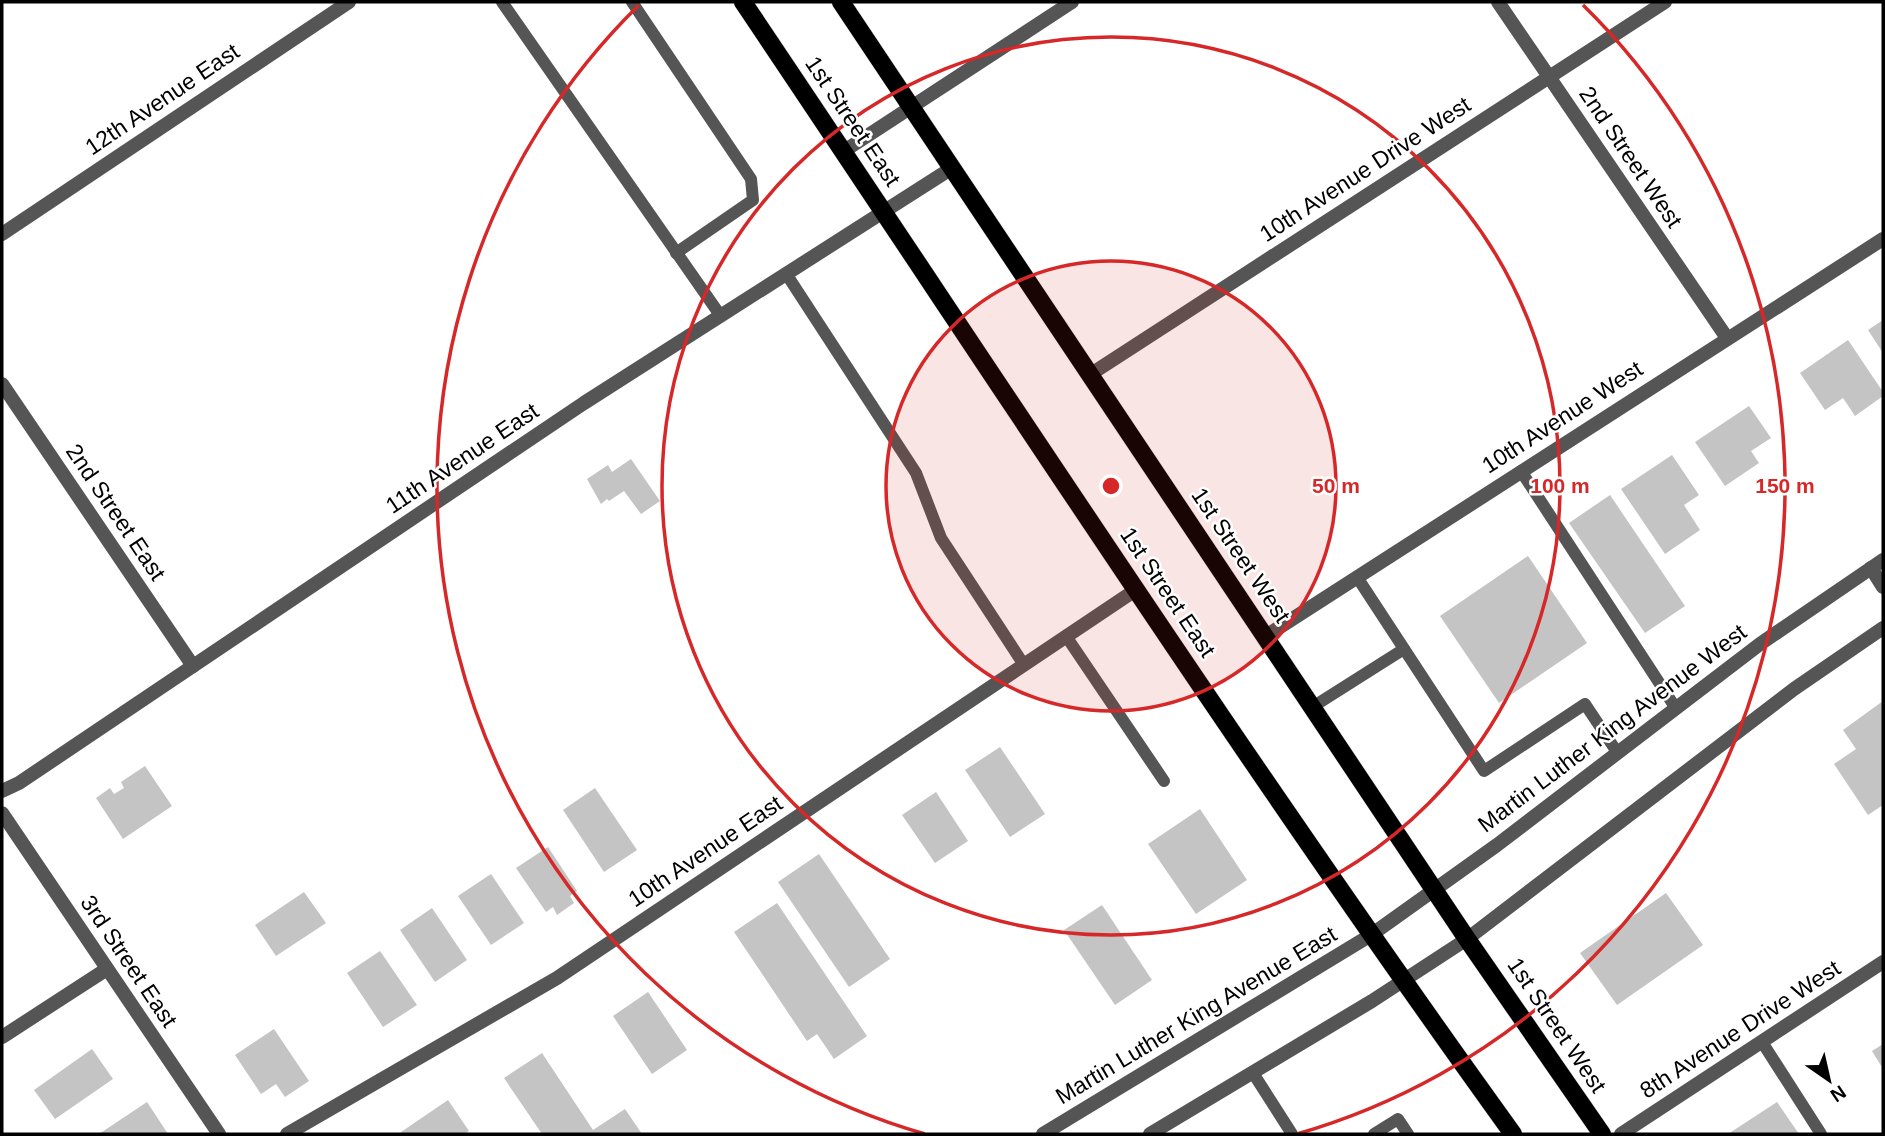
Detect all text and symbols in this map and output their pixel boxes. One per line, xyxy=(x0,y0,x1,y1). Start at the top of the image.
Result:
street label: 12th Avenue East xyxy=(80,38,244,160)
street label: 1st Street East xyxy=(800,51,906,191)
street label: 2nd Street West xyxy=(1574,82,1688,233)
street label: 10th Avenue Drive West xyxy=(1255,91,1476,247)
street label: 10th Avenue West xyxy=(1477,355,1648,479)
street label: 11th Avenue East xyxy=(381,397,544,519)
street label: 2nd Street East xyxy=(61,439,171,585)
centre of rings xyxy=(1099,474,1123,498)
text: 50 m xyxy=(1312,474,1360,497)
text: 100 m xyxy=(1530,474,1590,497)
text: 150 m xyxy=(1755,474,1815,497)
street label: 1st Street West xyxy=(1186,483,1296,628)
street label: 1st Street East xyxy=(1115,522,1221,662)
street label: Martin Luther King Avenue West xyxy=(1473,618,1752,837)
street label: 10th Avenue East xyxy=(623,790,787,912)
street label: 3rd Street East xyxy=(75,890,183,1032)
street label: Martin Luther King Avenue East xyxy=(1051,920,1342,1109)
street label: 1st Street West xyxy=(1502,953,1612,1098)
street label: 8th Avenue Drive West xyxy=(1635,954,1845,1103)
north arrow xyxy=(1794,1045,1864,1115)
text: N xyxy=(1827,1081,1850,1106)

